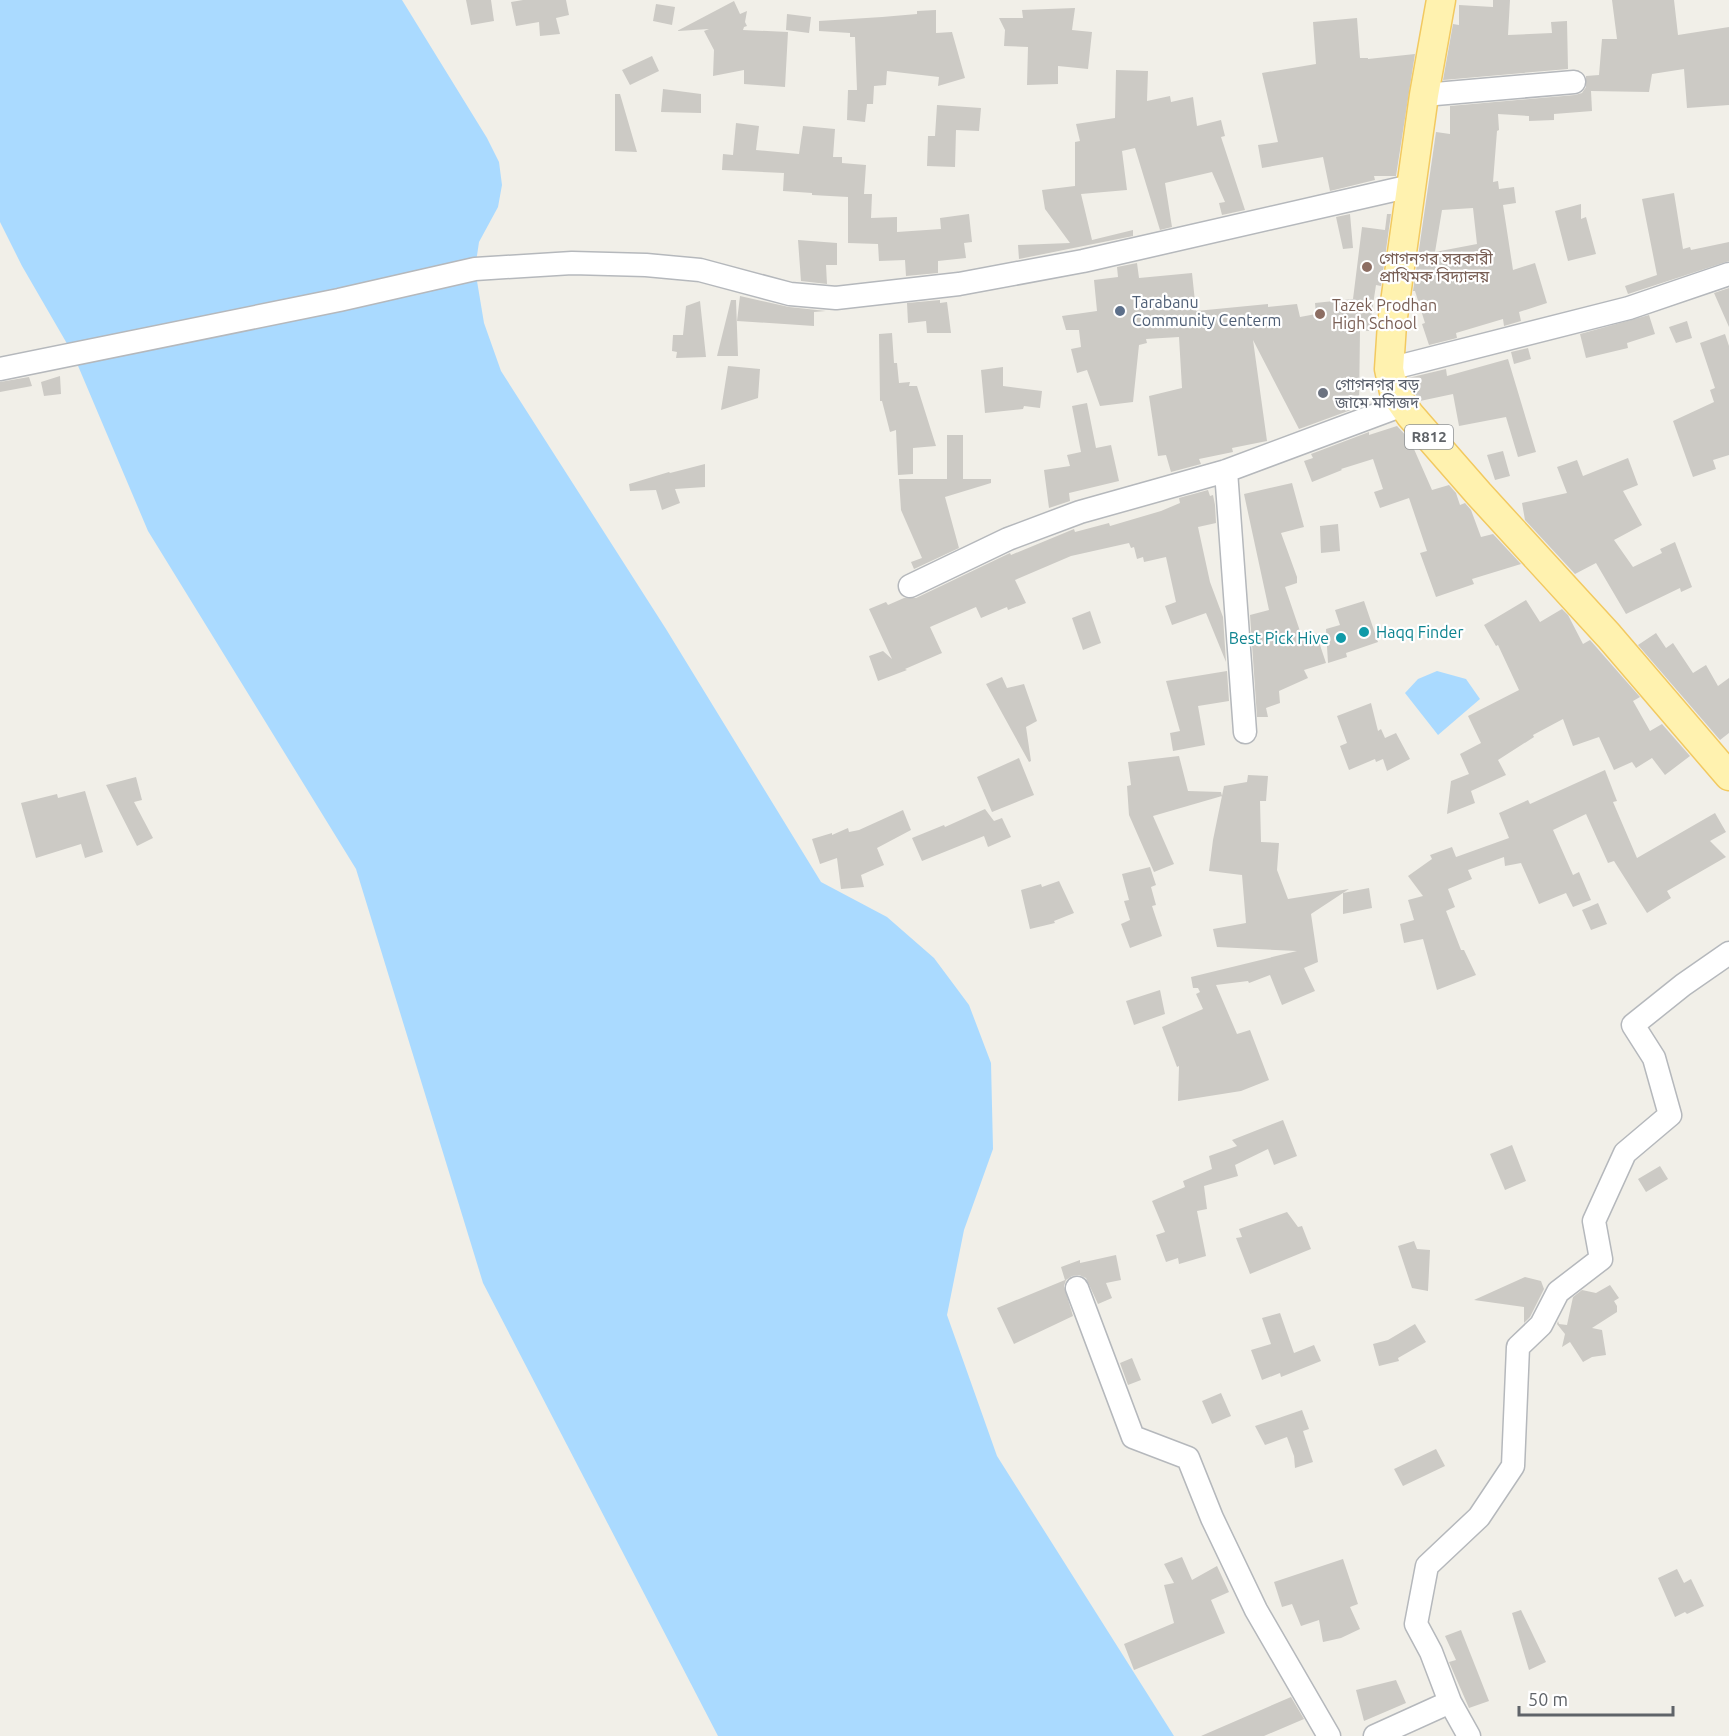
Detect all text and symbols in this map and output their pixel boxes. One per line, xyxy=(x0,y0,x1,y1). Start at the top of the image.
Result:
place label: গোগনগর সরকারী প্রাথিমক বিদ্যালয় xyxy=(1379,249,1493,285)
marker: গোগনগর সরকারী প্রাথিমক বিদ্যালয় xyxy=(1360,260,1374,274)
place label: Tarabanu Community Centerm xyxy=(1132,293,1281,329)
place label: Tazek Prodhan High School xyxy=(1332,296,1437,332)
marker: Tarabanu Community Centerm xyxy=(1113,304,1127,318)
marker: Tazek Prodhan High School xyxy=(1313,307,1327,321)
place label: গোগনগর বড় জামে মসিজদ xyxy=(1334,375,1420,411)
marker: গোগনগর বড় জামে মসিজদ xyxy=(1316,386,1330,400)
road number: R812 xyxy=(1405,425,1453,449)
place label: Haqq Finder xyxy=(1376,623,1463,641)
marker: Haqq Finder xyxy=(1357,625,1371,639)
place label: Best Pick Hive xyxy=(1229,629,1329,647)
marker: Best Pick Hive xyxy=(1334,631,1348,645)
scale bar xyxy=(1519,1679,1674,1717)
text: 50 m xyxy=(1528,1689,1568,1709)

